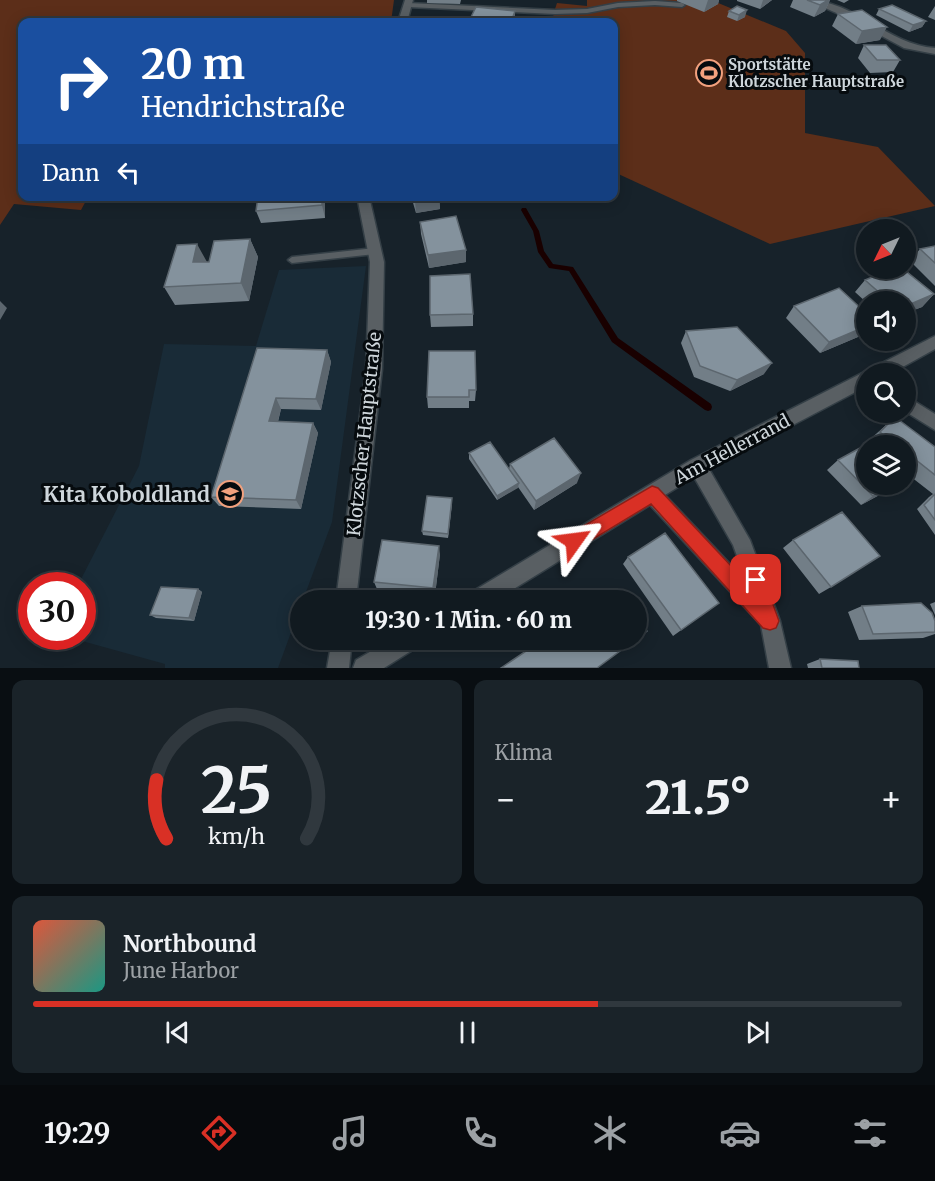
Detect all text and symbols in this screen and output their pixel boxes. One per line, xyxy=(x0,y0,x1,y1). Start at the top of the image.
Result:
text: 20 m xyxy=(141,38,245,90)
icon: right xyxy=(42,42,120,120)
place label: Sportstätte Klotzscher Hauptstraße xyxy=(728,55,904,91)
sports icon: Sportstätte Klotzscher Hauptstraße xyxy=(694,58,724,88)
text: Hendrichstraße xyxy=(141,90,345,124)
icon: left xyxy=(112,156,145,189)
text: Dann xyxy=(42,159,100,187)
north arrow xyxy=(856,219,916,279)
map controls xyxy=(856,219,916,495)
button: sound xyxy=(856,291,916,351)
street label: Klotzscher Hauptstraße xyxy=(342,331,386,537)
button: search xyxy=(856,363,916,423)
street label: Am Hellerrand xyxy=(669,409,794,490)
button: layers xyxy=(856,435,916,495)
school or university icon: Kita Koboldland xyxy=(215,479,245,509)
place label: Kita Koboldland xyxy=(43,481,210,508)
position arrow xyxy=(542,509,606,573)
pin xyxy=(730,554,781,605)
icon: arrive xyxy=(739,563,772,596)
speed limit sign: 30 xyxy=(18,572,96,650)
text: 19:30 · 1 Min. · 60 m xyxy=(365,606,572,634)
text: Klima xyxy=(495,740,552,765)
text: 25 xyxy=(201,752,273,830)
text: 21.5° xyxy=(645,770,751,826)
text: − xyxy=(495,779,517,820)
text: + xyxy=(880,779,902,820)
text: km/h xyxy=(208,823,265,850)
text: Northbound xyxy=(123,930,256,958)
text: June Harbor xyxy=(123,958,239,983)
icon: previous xyxy=(161,1016,194,1049)
icon: pause xyxy=(451,1016,484,1049)
icon: next xyxy=(741,1016,774,1049)
icon: directions xyxy=(198,1112,240,1154)
icon: music xyxy=(329,1112,371,1154)
icon: phone xyxy=(459,1112,501,1154)
icon: climate xyxy=(589,1112,631,1154)
icon: car xyxy=(719,1112,761,1154)
icon: filters xyxy=(849,1112,891,1154)
text: 19:29 xyxy=(44,1116,110,1150)

